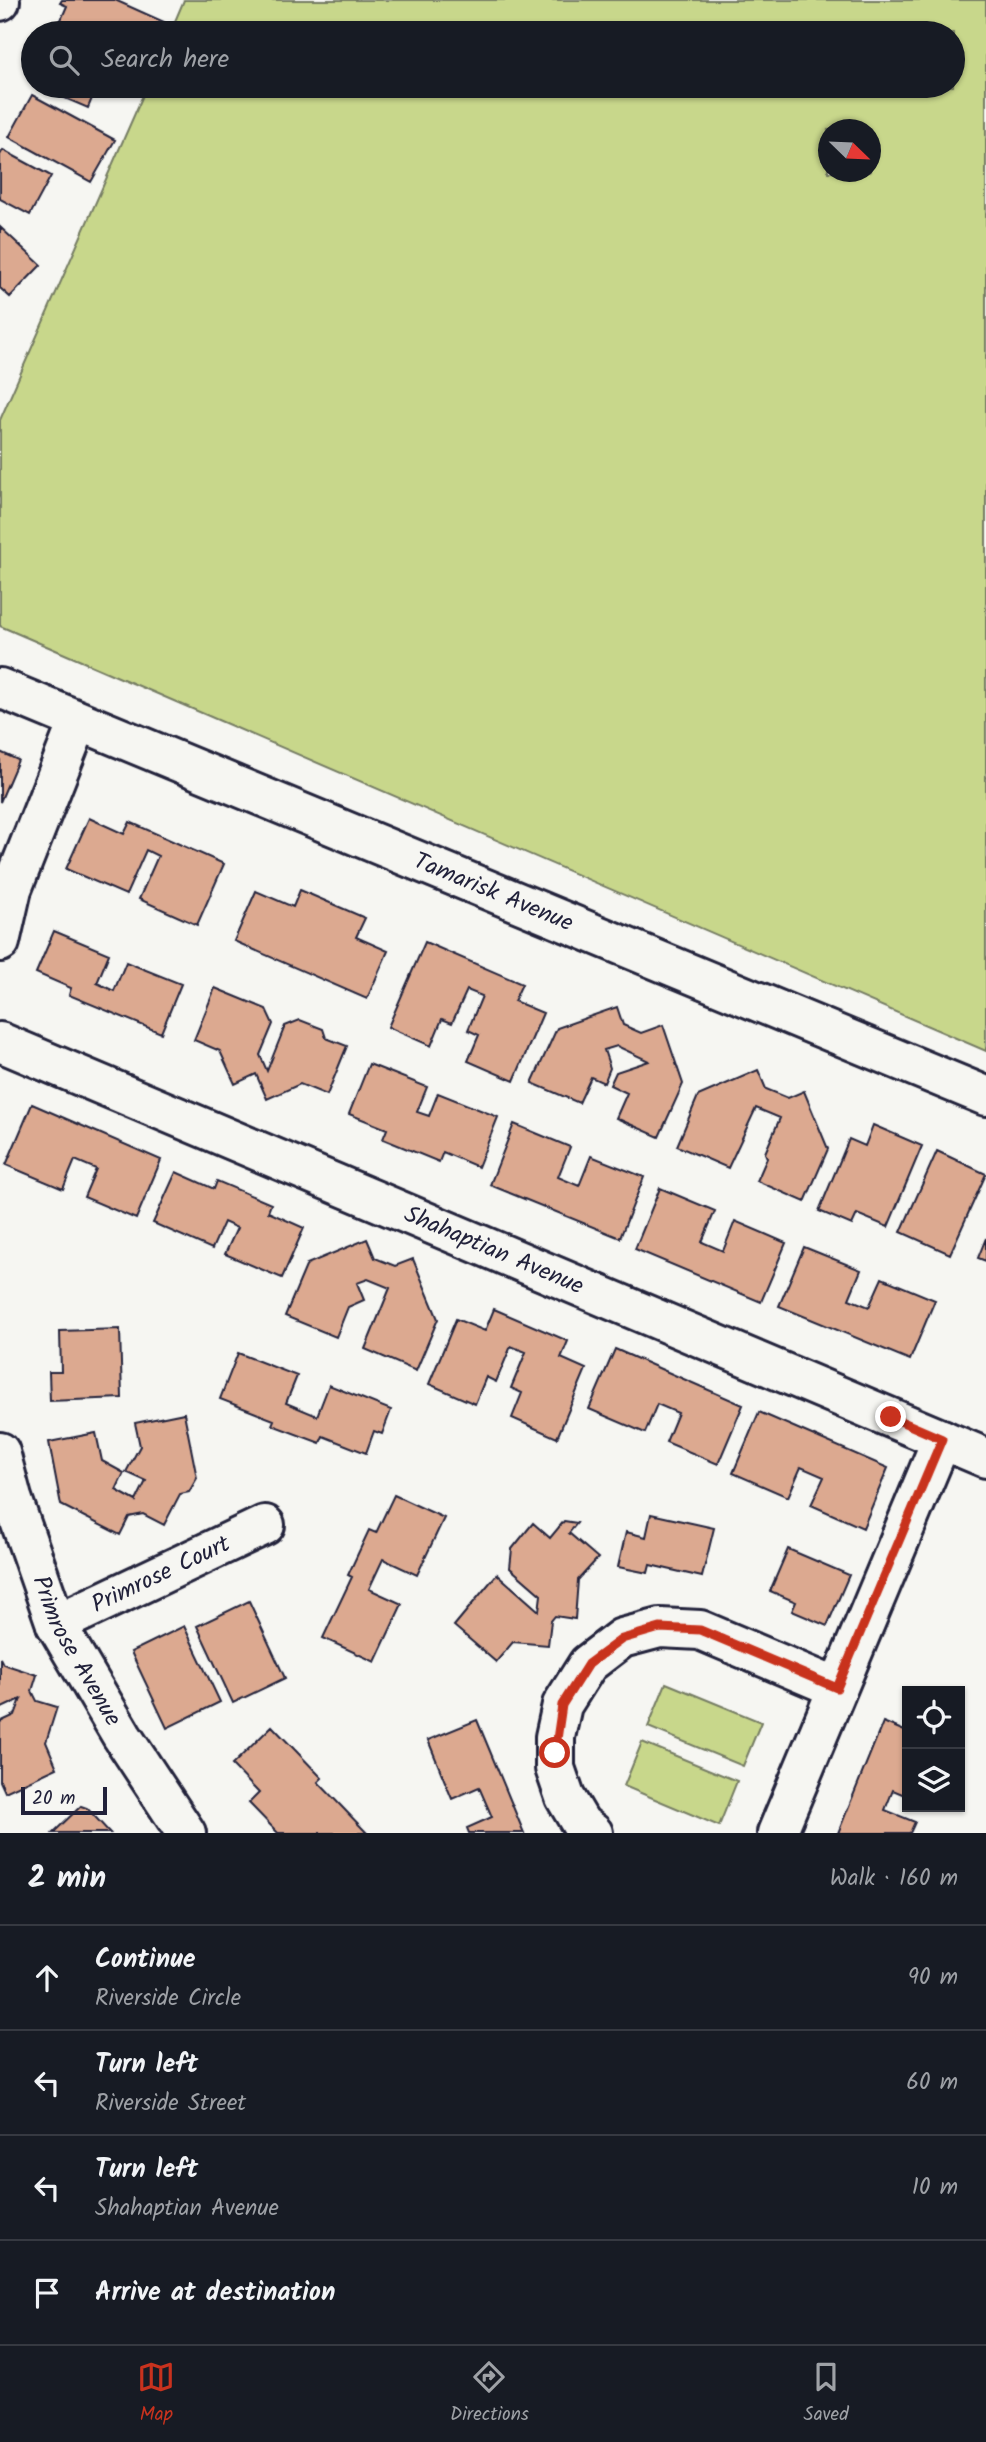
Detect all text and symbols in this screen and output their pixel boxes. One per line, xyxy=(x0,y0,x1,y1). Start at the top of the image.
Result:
search box xyxy=(21,21,965,98)
text: Search here xyxy=(101,39,229,81)
icon: search xyxy=(45,41,83,79)
north arrow xyxy=(818,119,881,182)
street label: Tamarisk Avenue xyxy=(407,842,580,943)
street label: Shahaptian Avenue xyxy=(398,1195,590,1306)
route end xyxy=(875,1401,906,1432)
street label: Primrose Court xyxy=(85,1524,237,1624)
street label: Primrose Avenue xyxy=(21,1570,132,1734)
map controls xyxy=(902,1686,965,1812)
button: locate xyxy=(902,1686,965,1749)
route start xyxy=(539,1737,570,1768)
button: layers xyxy=(902,1749,965,1812)
scale bar xyxy=(21,1784,107,1816)
text: 20 m xyxy=(32,1784,75,1814)
text: 2 min xyxy=(28,1855,106,1903)
text: Walk · 160 m xyxy=(830,1861,958,1897)
text: Continue xyxy=(95,1939,196,1981)
icon: ahead xyxy=(28,1959,66,1997)
text: 90 m xyxy=(908,1960,958,1996)
text: Riverside Circle xyxy=(95,1981,241,2017)
text: Turn left xyxy=(95,2044,198,2086)
icon: left xyxy=(28,2064,66,2102)
text: 60 m xyxy=(906,2065,958,2101)
text: Riverside Street xyxy=(95,2086,246,2122)
text: Turn left xyxy=(95,2149,198,2191)
icon: left xyxy=(28,2169,66,2207)
text: 10 m xyxy=(912,2170,958,2206)
text: Shahaptian Avenue xyxy=(95,2191,279,2227)
text: Arrive at destination xyxy=(95,2272,335,2314)
icon: arrive xyxy=(28,2274,66,2312)
tab: Map xyxy=(137,2358,175,2430)
tab: Directions xyxy=(450,2358,529,2430)
tab: Saved xyxy=(804,2358,849,2430)

